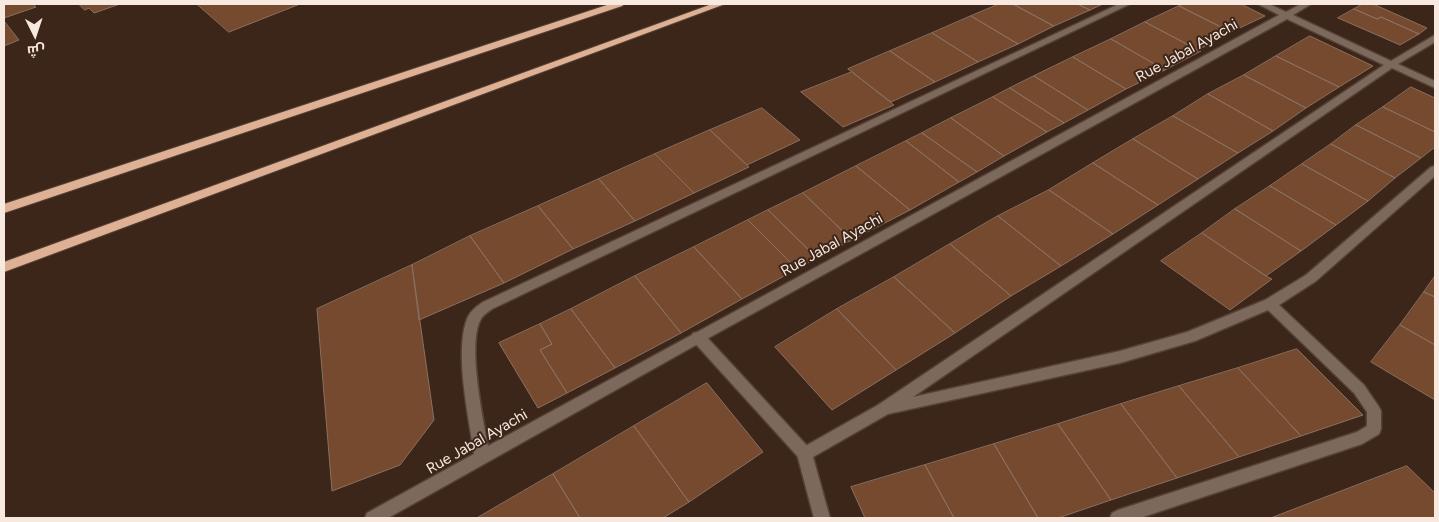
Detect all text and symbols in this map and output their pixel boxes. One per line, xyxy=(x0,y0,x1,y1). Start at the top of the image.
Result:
north arrow xyxy=(10,10,60,60)
street label: Rue Jabal Ayachi xyxy=(1133,16,1241,86)
text: ش xyxy=(27,41,46,60)
street label: Rue Jabal Ayachi xyxy=(778,210,886,280)
street label: Rue Jabal Ayachi xyxy=(423,406,531,478)

